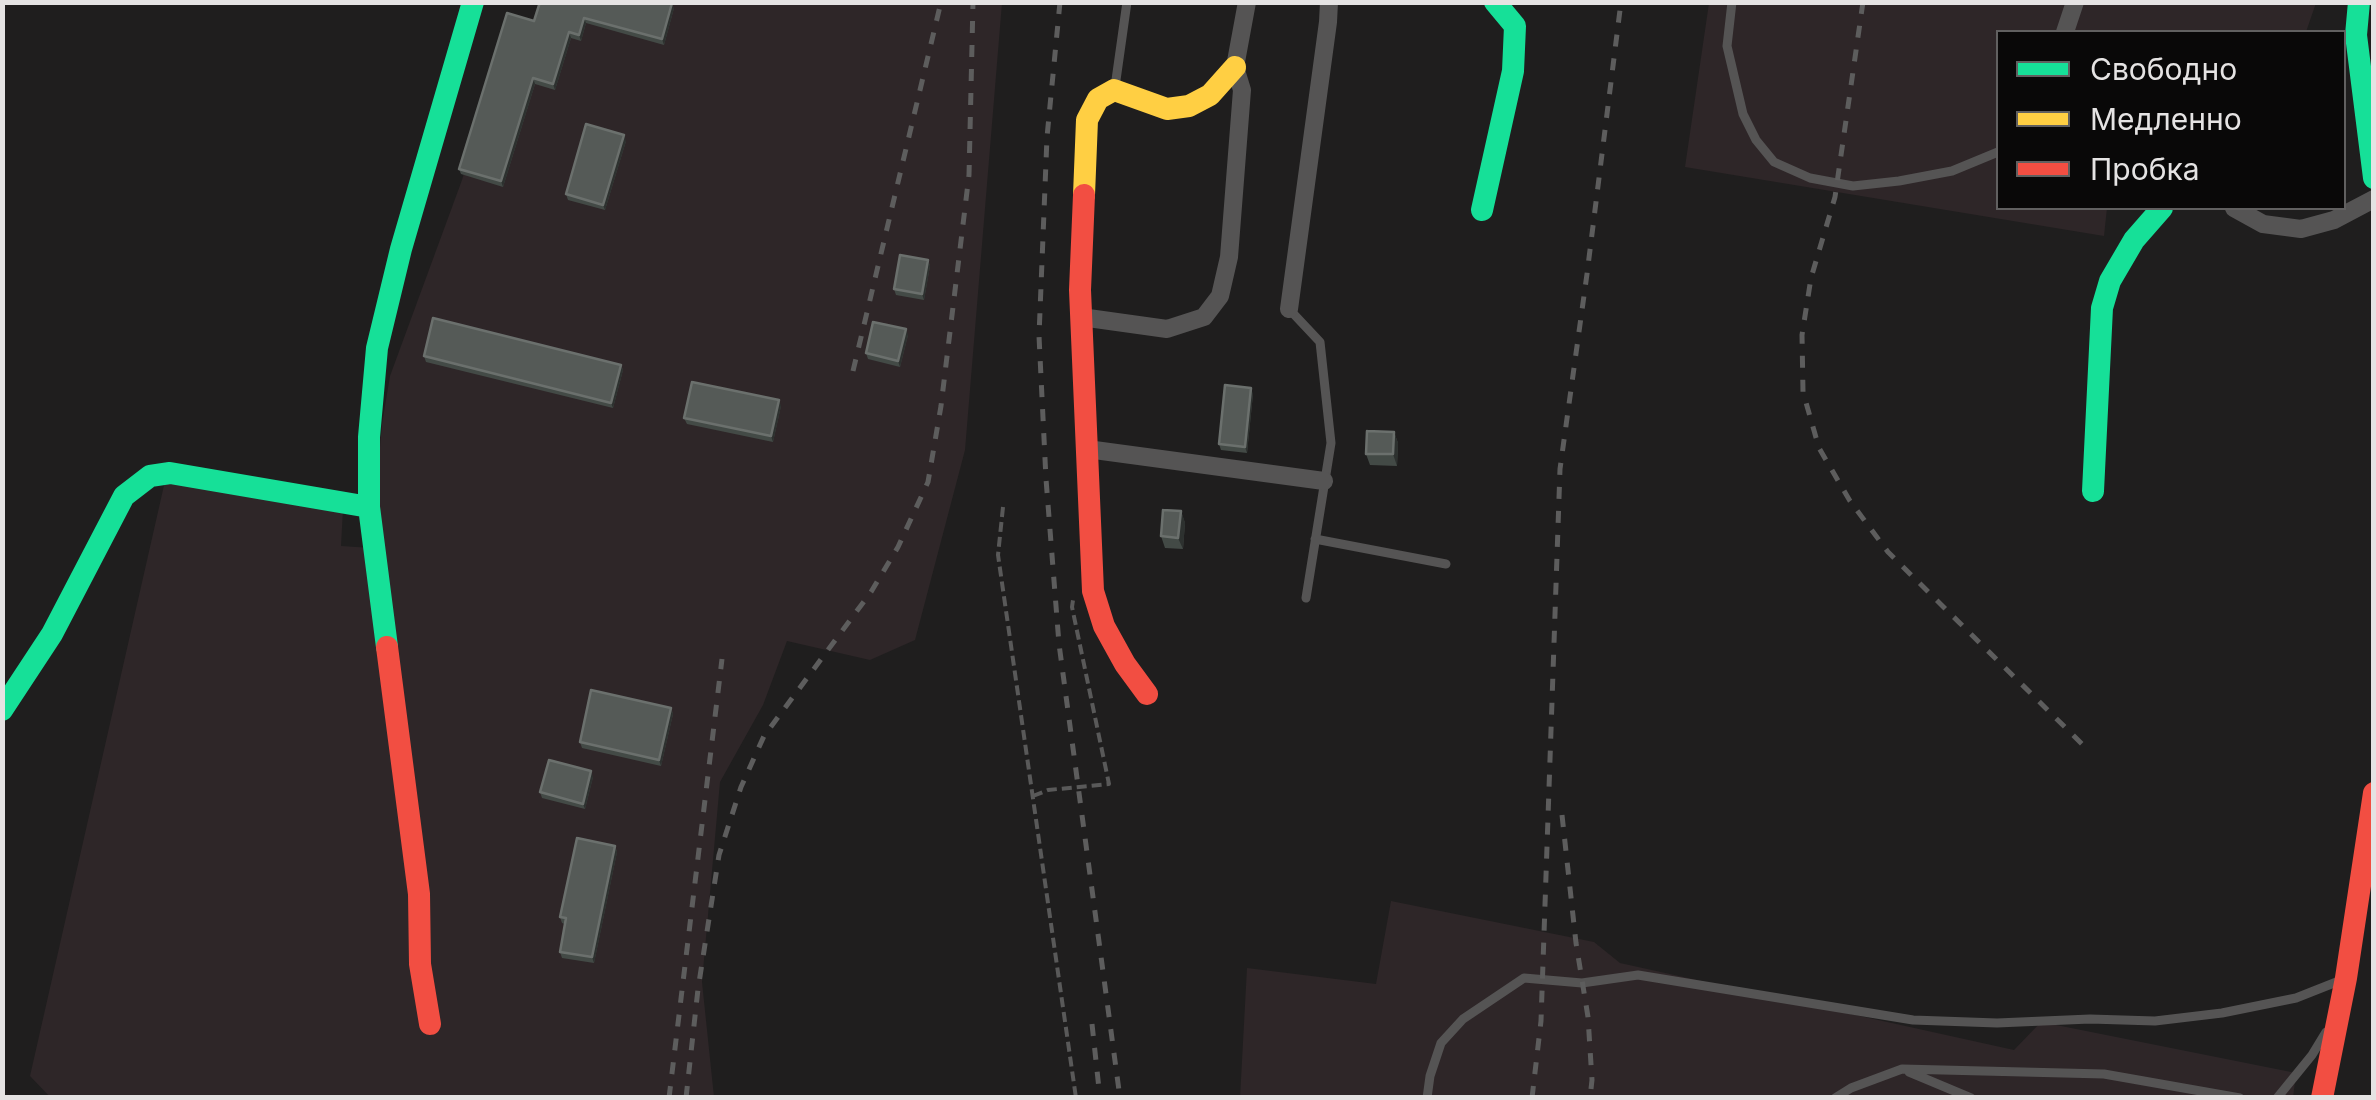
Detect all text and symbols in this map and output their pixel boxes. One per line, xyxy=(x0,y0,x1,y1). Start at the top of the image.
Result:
legend xyxy=(1996,30,2346,210)
text: Свободно xyxy=(2090,51,2237,87)
text: Медленно xyxy=(2090,101,2242,137)
text: Пробка xyxy=(2090,151,2200,187)

